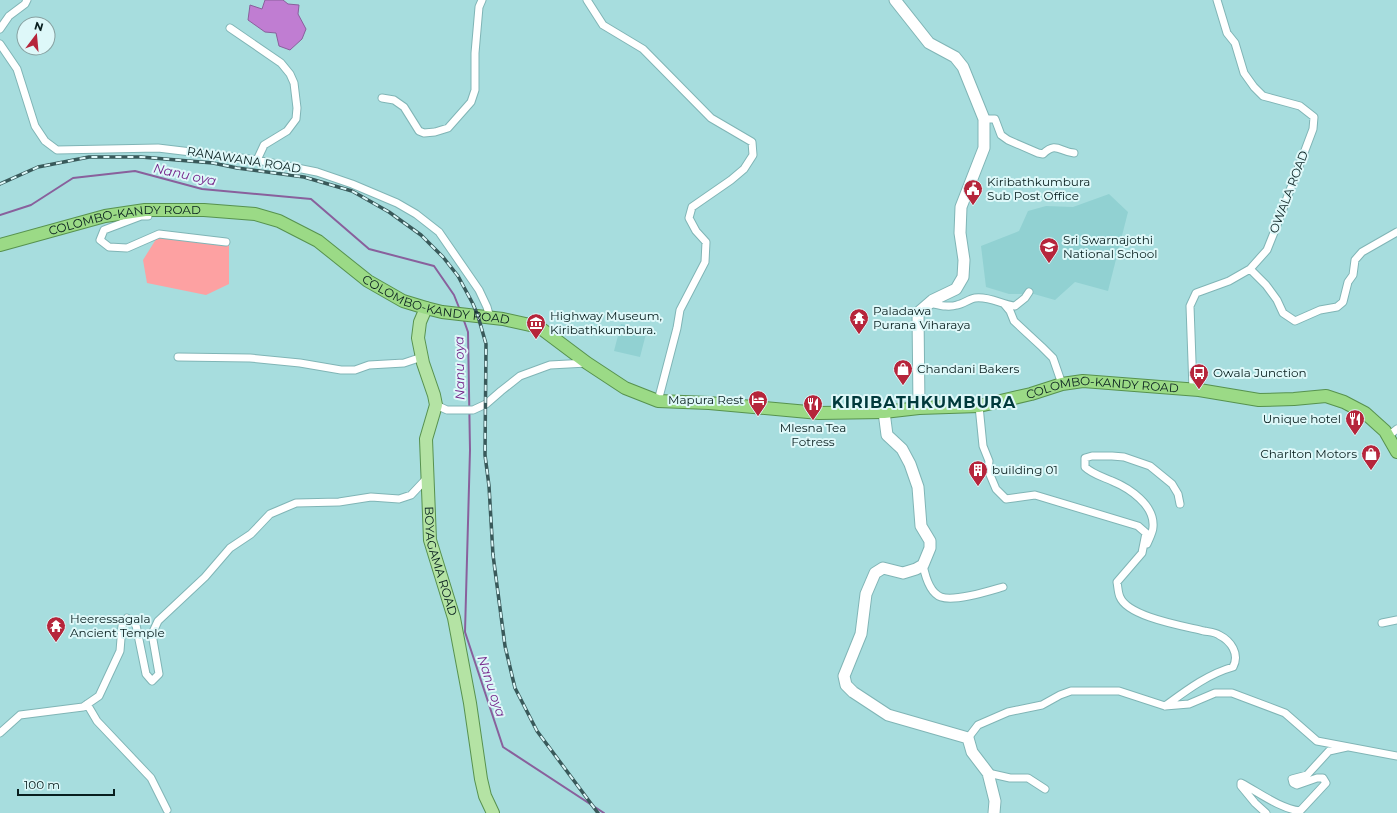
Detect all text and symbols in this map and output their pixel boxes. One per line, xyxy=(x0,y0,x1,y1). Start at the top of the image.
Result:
north arrow xyxy=(16,16,56,56)
text: N xyxy=(33,18,45,34)
street label: RANAWANA ROAD xyxy=(186,143,302,176)
street label: OWALA ROAD xyxy=(1266,148,1311,235)
water label: Nanu oya xyxy=(152,160,218,189)
place label: Kiribathkumbura Sub Post Office xyxy=(987,174,1090,203)
public building icon: Kiribathkumbura Sub Post Office xyxy=(962,178,984,206)
street label: COLOMBO-KANDY ROAD xyxy=(47,202,201,238)
place label: Sri Swarnajothi National School xyxy=(1063,232,1157,261)
school or university icon: Sri Swarnajothi National School xyxy=(1038,236,1060,264)
street label: COLOMBO-KANDY ROAD xyxy=(359,271,511,327)
place label: Paladawa Purana Viharaya xyxy=(873,303,971,332)
temple icon: Paladawa Purana Viharaya xyxy=(848,307,870,335)
place label: Highway Museum, Kiribathkumbura. xyxy=(550,308,662,337)
museum icon: Highway Museum, Kiribathkumbura. xyxy=(525,312,547,340)
water label: Nanu oya xyxy=(450,336,468,400)
shop icon: Chandani Bakers xyxy=(892,358,914,386)
place label: Chandani Bakers xyxy=(917,361,1020,376)
bus stop icon: Owala Junction xyxy=(1188,362,1210,390)
place label: Owala Junction xyxy=(1213,365,1307,380)
street label: COLOMBO-KANDY ROAD xyxy=(1024,373,1179,402)
hotel icon: Mapura Rest xyxy=(747,389,769,417)
place label: Mapura Rest xyxy=(668,392,744,407)
restaurant icon: Mlesna Tea Fotress xyxy=(802,393,824,421)
district label: KIRIBATHKUMBURA xyxy=(832,393,1016,412)
restaurant icon: Unique hotel xyxy=(1344,408,1366,436)
place label: Unique hotel xyxy=(1263,411,1341,426)
place label: Mlesna Tea Fotress xyxy=(780,420,846,449)
shop icon: Charlton Motors xyxy=(1360,443,1382,471)
place label: Charlton Motors xyxy=(1260,446,1357,461)
building icon: building 01 xyxy=(967,459,989,487)
place label: building 01 xyxy=(992,462,1058,477)
street label: BOYAGAMA ROAD xyxy=(422,506,461,618)
place label: Heeressagala Ancient Temple xyxy=(70,611,165,640)
temple icon: Heeressagala Ancient Temple xyxy=(45,615,67,643)
water label: Nanu oya xyxy=(475,653,510,719)
scale bar xyxy=(18,771,114,797)
text: 100 m xyxy=(24,777,60,792)

